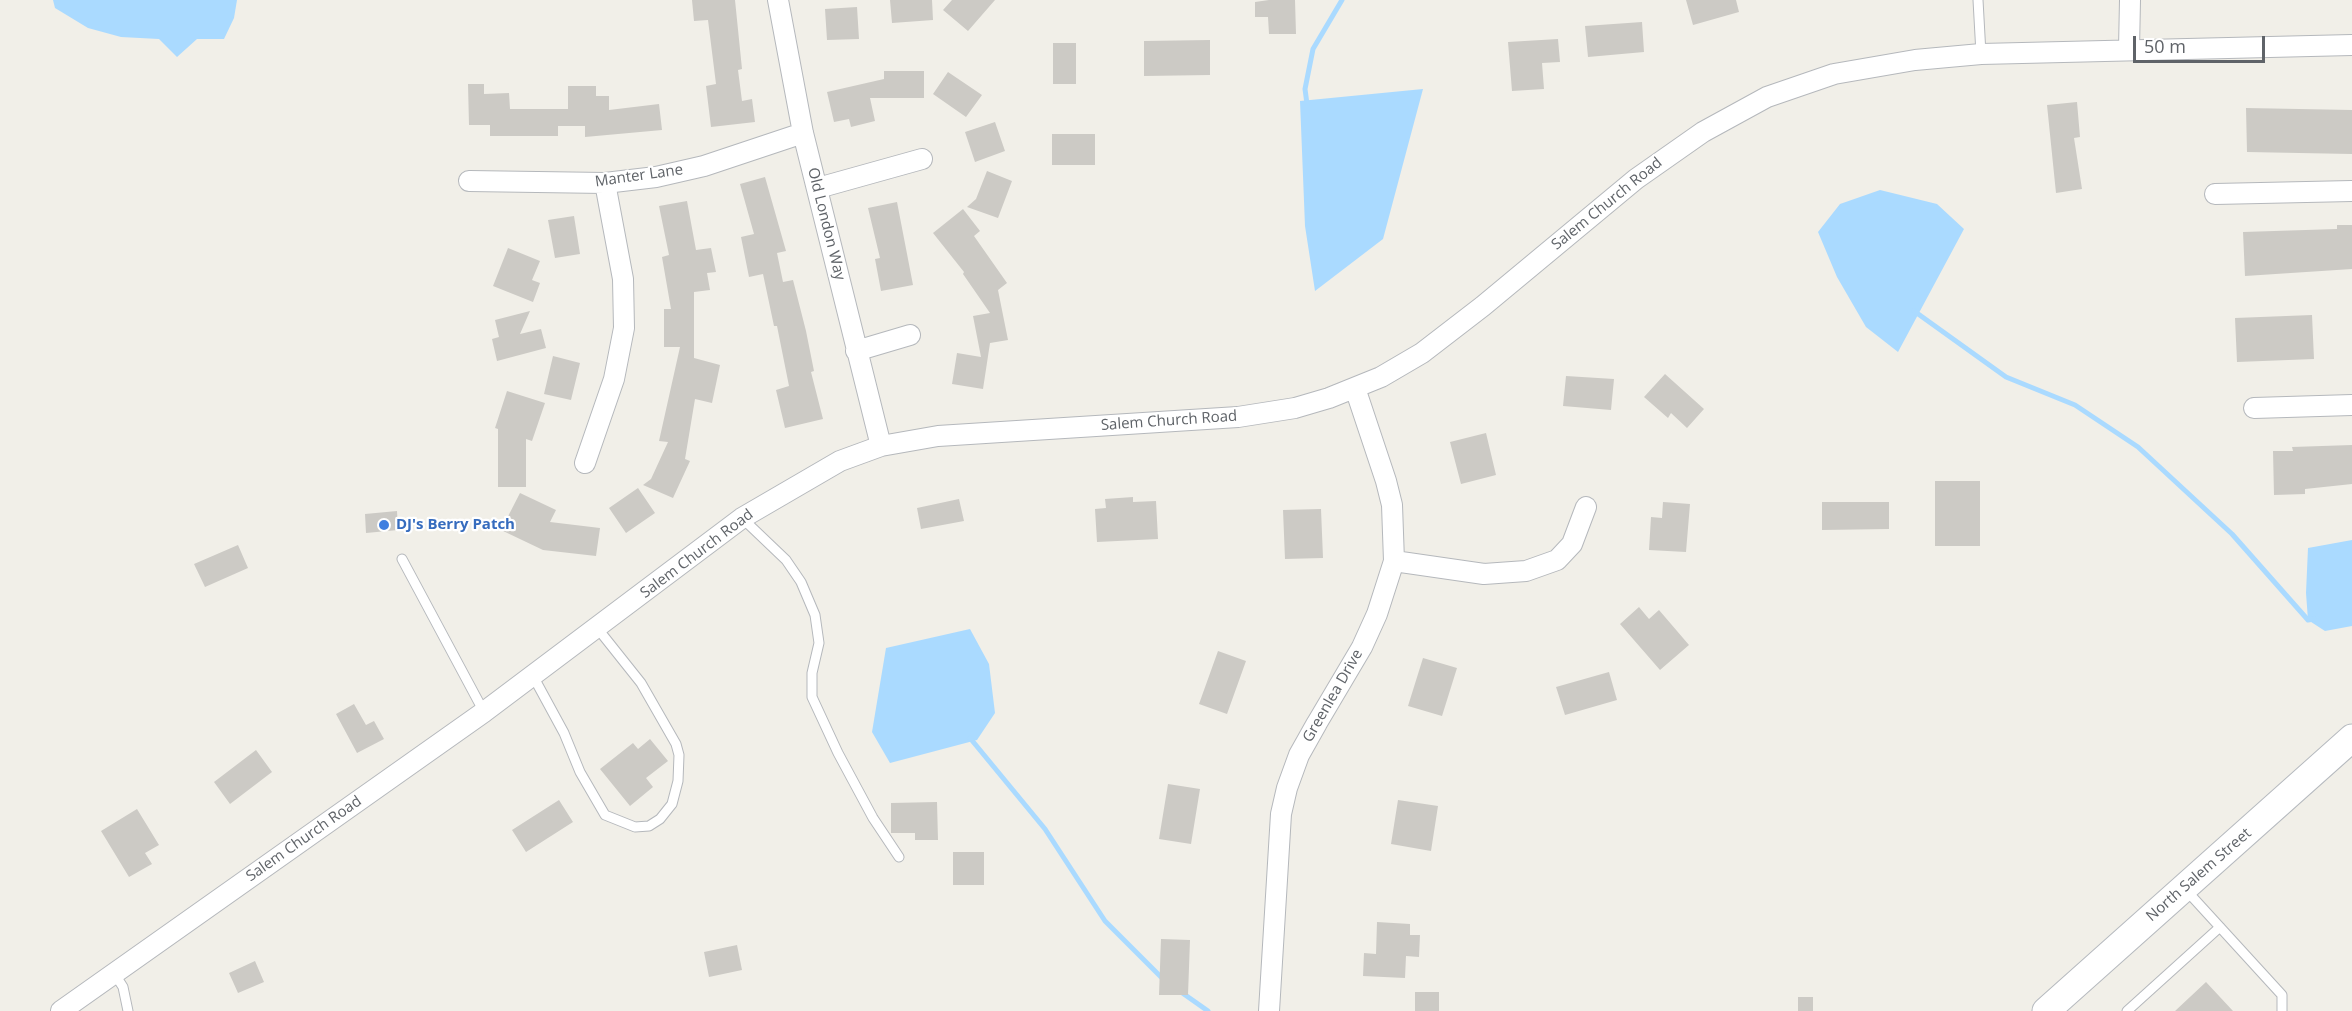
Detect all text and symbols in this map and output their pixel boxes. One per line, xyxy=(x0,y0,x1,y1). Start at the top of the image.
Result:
scale bar xyxy=(2136,24,2268,62)
text: 50 m xyxy=(2144,34,2186,58)
street label: Salem Church Road xyxy=(1548,154,1666,254)
street label: Manter Lane xyxy=(594,161,684,191)
street label: Old London Way xyxy=(803,166,849,282)
street label: Salem Church Road xyxy=(1100,407,1238,435)
street label: Salem Church Road xyxy=(637,506,757,602)
place label: DJ's Berry Patch xyxy=(396,516,515,534)
marker: DJ's Berry Patch xyxy=(377,518,391,532)
street label: Greenlea Drive xyxy=(1299,646,1367,746)
street label: Salem Church Road xyxy=(243,792,365,886)
street label: North Salem Street xyxy=(2143,824,2255,926)

